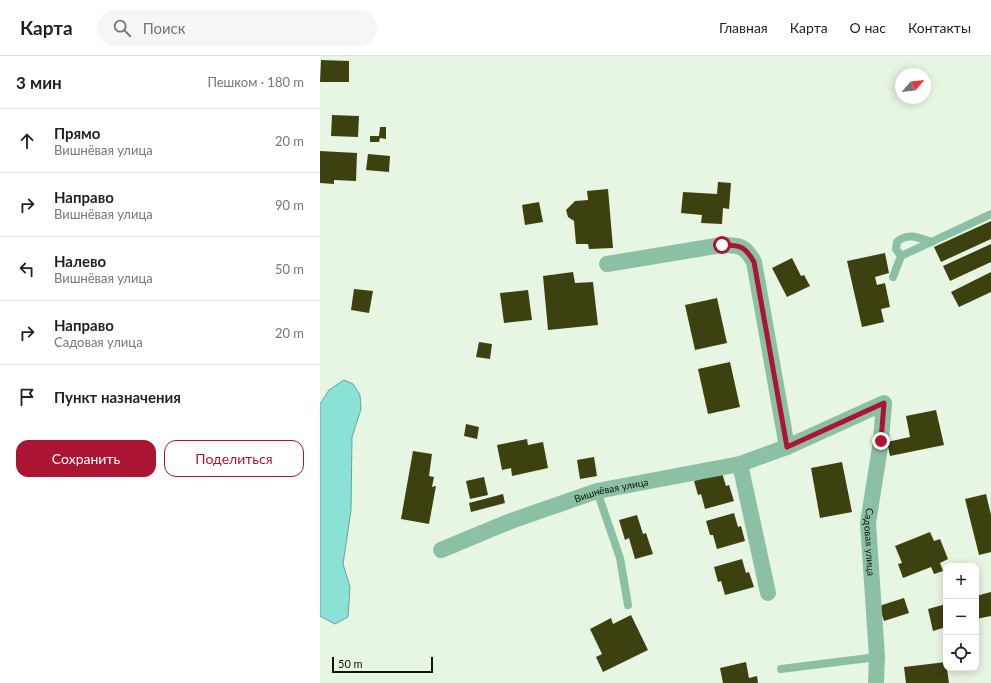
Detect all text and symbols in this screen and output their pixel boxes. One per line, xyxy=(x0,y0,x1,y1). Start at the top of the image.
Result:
search box xyxy=(97,10,377,46)
text: Карта xyxy=(20,16,73,39)
icon: search xyxy=(111,17,133,39)
text: Поиск xyxy=(143,19,186,37)
text: Главная xyxy=(719,19,768,36)
text: Карта xyxy=(790,19,828,36)
text: О нас xyxy=(850,19,886,36)
text: Контакты xyxy=(908,19,971,36)
north arrow xyxy=(895,68,931,104)
text: 3 мин xyxy=(16,72,62,93)
text: Пешком · 180 m xyxy=(207,74,304,90)
text: Прямо xyxy=(54,124,100,142)
icon: ahead xyxy=(16,130,38,152)
text: 20 m xyxy=(275,133,304,149)
text: Вишнёвая улица xyxy=(54,142,153,158)
text: Направо xyxy=(54,188,114,206)
icon: right xyxy=(16,194,38,216)
text: 90 m xyxy=(275,197,304,213)
text: Вишнёвая улица xyxy=(54,206,153,222)
route start xyxy=(713,236,731,254)
text: Налево xyxy=(54,252,106,270)
icon: left xyxy=(16,258,38,280)
text: 50 m xyxy=(275,261,304,277)
text: Вишнёвая улица xyxy=(54,270,153,286)
text: Направо xyxy=(54,316,114,334)
icon: right xyxy=(16,322,38,344)
text: 20 m xyxy=(275,325,304,341)
text: Садовая улица xyxy=(54,334,143,350)
icon: arrive xyxy=(16,386,38,408)
text: Пункт назначения xyxy=(54,388,181,406)
route end xyxy=(872,432,890,450)
button: Сохранить xyxy=(16,440,156,477)
button: Поделиться xyxy=(164,440,304,477)
street label: Вишнёвая улица xyxy=(572,475,649,505)
street label: Садовая улица xyxy=(862,507,878,576)
map controls xyxy=(943,563,979,671)
button: + xyxy=(943,563,979,599)
button: − xyxy=(943,599,979,635)
button: locate xyxy=(943,635,979,671)
scale bar xyxy=(332,655,433,674)
text: 50 m xyxy=(338,657,363,670)

